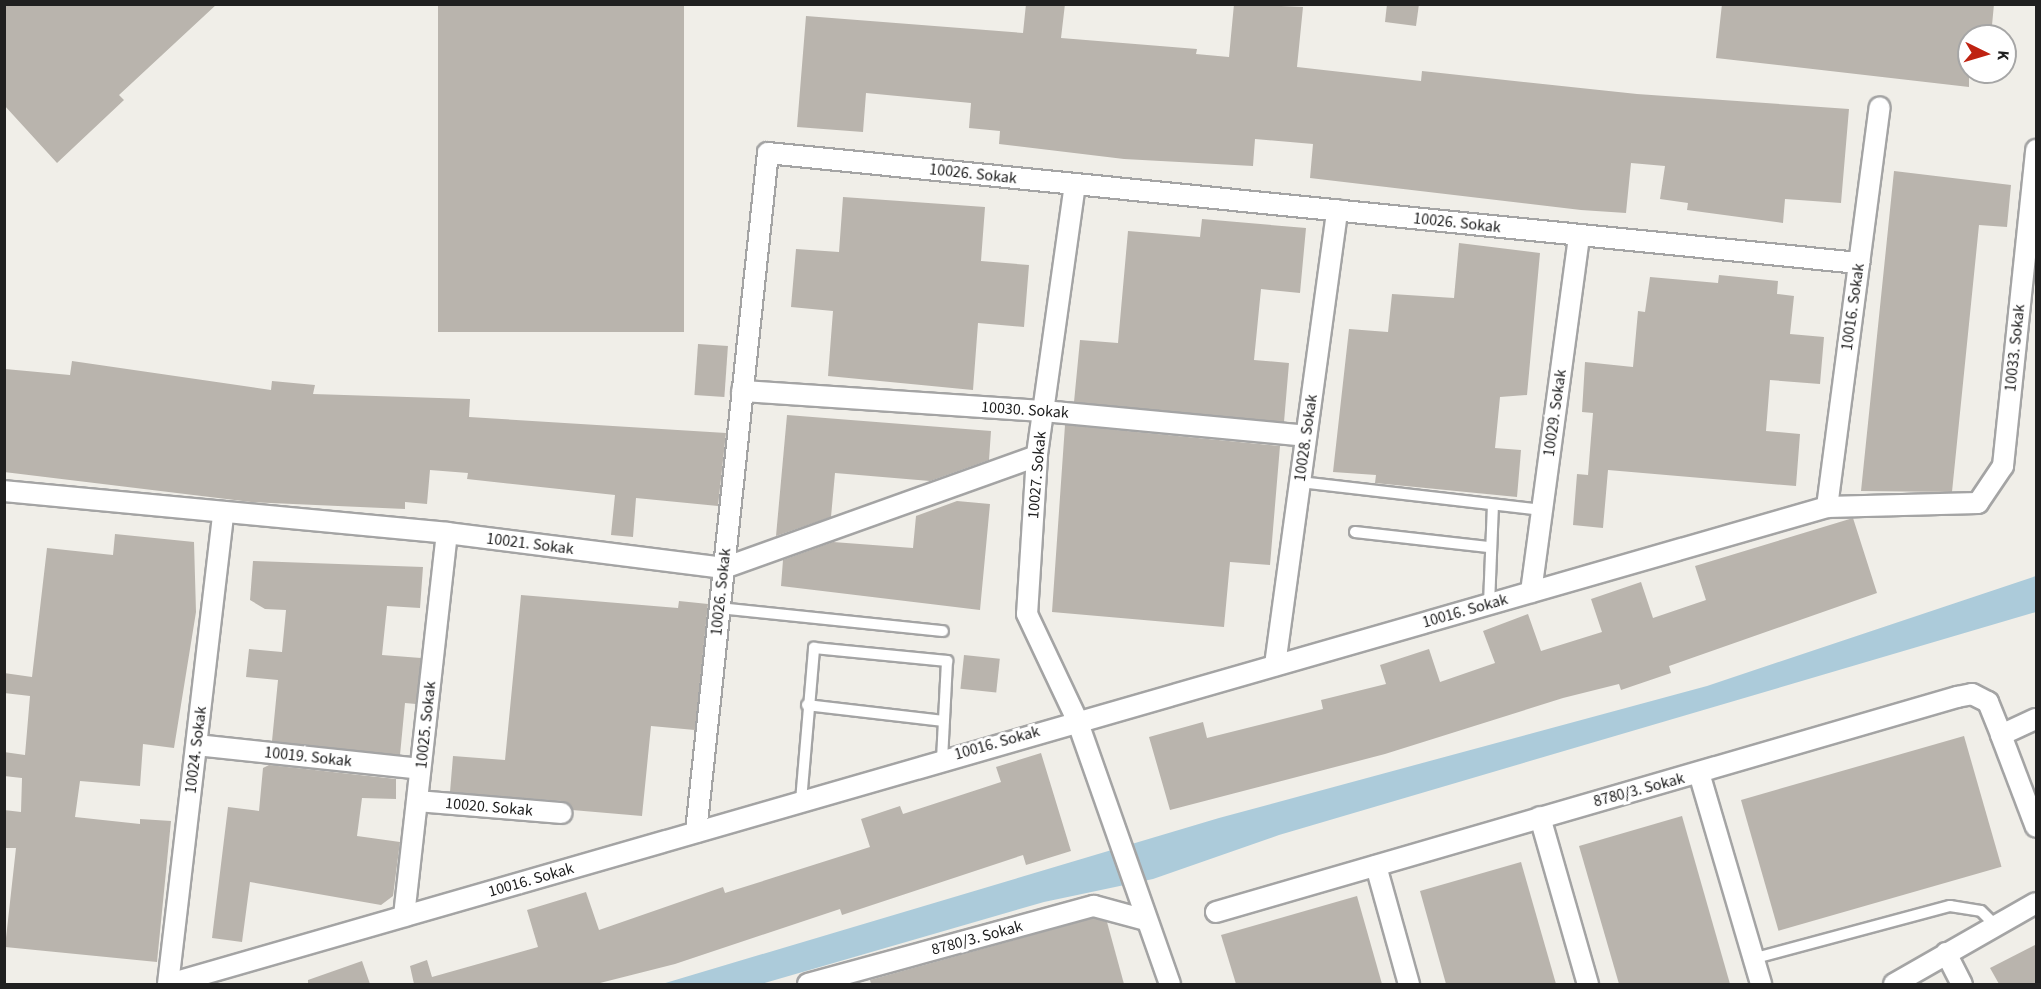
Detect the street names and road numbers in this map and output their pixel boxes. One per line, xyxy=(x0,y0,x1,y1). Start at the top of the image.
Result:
street label: 10026. Sokak xyxy=(928,160,1018,188)
street label: 10026. Sokak xyxy=(1412,209,1502,237)
street label: 10016. Sokak xyxy=(1837,262,1869,352)
street label: 10033. Sokak xyxy=(2001,303,2029,393)
street label: 10029. Sokak xyxy=(1539,368,1571,458)
street label: 10028. Sokak xyxy=(1290,393,1322,483)
street label: 10030. Sokak xyxy=(980,397,1070,423)
street label: 10027. Sokak xyxy=(1024,430,1050,520)
street label: 10021. Sokak xyxy=(485,529,575,559)
street label: 10026. Sokak xyxy=(707,547,735,637)
street label: 10016. Sokak xyxy=(1420,590,1510,632)
street label: 10025. Sokak xyxy=(412,680,440,770)
street label: 10024. Sokak xyxy=(181,705,211,795)
street label: 10016. Sokak xyxy=(952,722,1042,764)
street label: 10019. Sokak xyxy=(263,743,353,771)
street label: 8780/3. Sokak xyxy=(1591,769,1687,811)
street label: 10020. Sokak xyxy=(444,794,534,820)
street label: 10016. Sokak xyxy=(486,859,576,901)
street label: 8780/3. Sokak xyxy=(929,917,1025,959)

